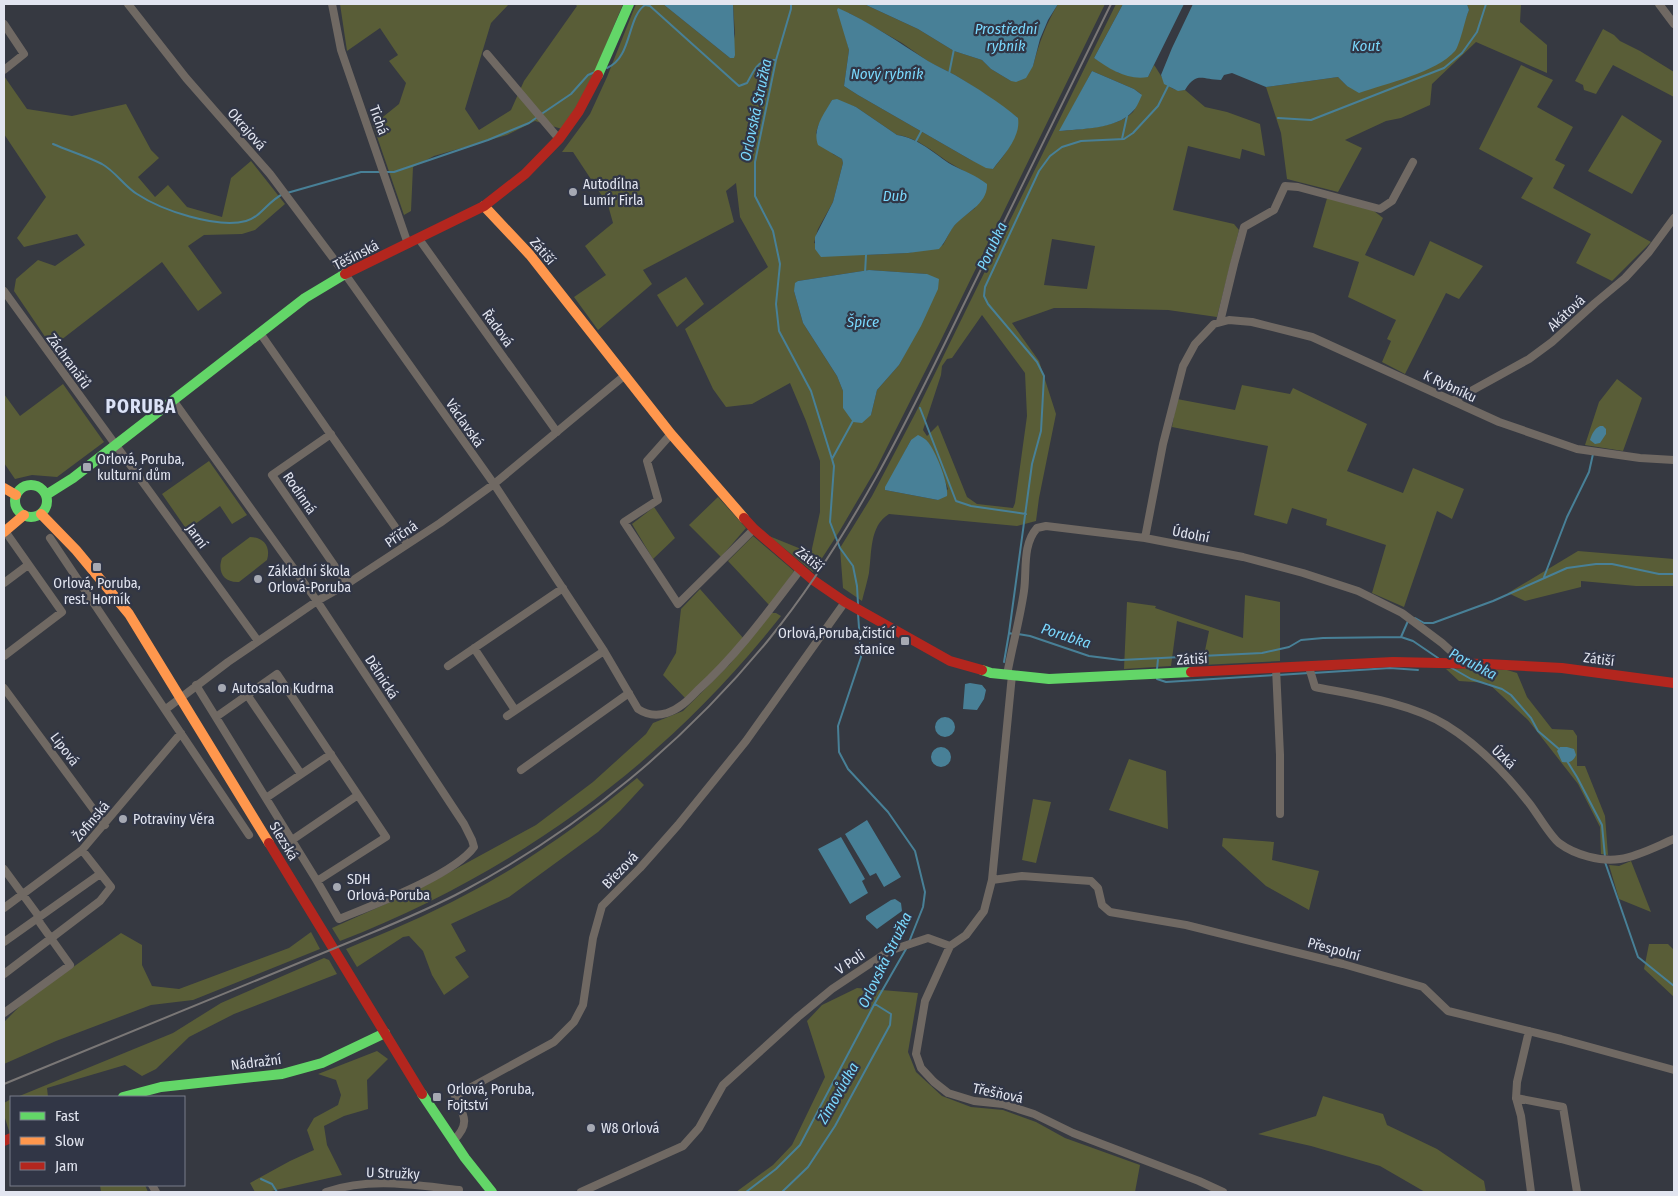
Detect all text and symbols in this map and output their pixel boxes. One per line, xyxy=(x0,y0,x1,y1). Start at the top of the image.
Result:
water label: Prostřední rybník xyxy=(975,20,1039,55)
water label: Kout xyxy=(1352,37,1380,55)
water label: Orlovská Stružka xyxy=(736,57,776,163)
water label: Nový rybník xyxy=(851,65,924,83)
street label: Tichá xyxy=(365,103,392,137)
street label: Okrajová xyxy=(224,105,270,154)
place label: Autodílna Lumír Firla xyxy=(583,176,644,209)
marker: Autodílna Lumír Firla xyxy=(567,186,579,198)
water label: Dub xyxy=(883,187,907,205)
water label: Porubka xyxy=(973,219,1011,273)
street label: Zátiší xyxy=(526,234,559,269)
street label: Těšínská xyxy=(331,237,382,274)
street label: Akátová xyxy=(1544,292,1589,335)
street label: Řadová xyxy=(478,306,518,350)
water label: Špice xyxy=(846,313,879,331)
street label: Záchranářů xyxy=(43,330,94,392)
street label: K Rybníku xyxy=(1420,367,1479,406)
district label: PORUBA xyxy=(106,395,176,418)
street label: Václavská xyxy=(442,396,487,451)
place label: Orlová, Poruba, kulturní dům xyxy=(97,451,184,484)
marker: Orlová, Poruba, kulturní dům xyxy=(81,461,93,473)
street label: Rodinná xyxy=(279,469,320,518)
street label: Příčná xyxy=(382,517,421,551)
street label: Jarní xyxy=(182,521,212,552)
street label: Údolní xyxy=(1171,522,1212,547)
street label: Zátiší xyxy=(792,543,827,576)
marker: Orlová, Poruba, rest. Horník xyxy=(91,561,103,573)
place label: Základní škola Orlová-Poruba xyxy=(268,563,351,596)
marker: Základní škola Orlová-Poruba xyxy=(252,573,264,585)
place label: Orlová, Poruba, rest. Horník xyxy=(53,575,141,608)
water label: Porubka xyxy=(1039,620,1093,653)
place label: Orlová,Poruba,čistící stanice xyxy=(778,625,895,658)
marker: Orlová,Poruba,čistící stanice xyxy=(899,635,911,647)
water label: Porubka xyxy=(1446,644,1500,684)
street label: Zátiší xyxy=(1583,649,1616,670)
street label: Zátiší xyxy=(1176,650,1208,669)
street label: Dělnická xyxy=(361,652,402,702)
place label: Autosalon Kudrna xyxy=(232,680,334,697)
marker: Autosalon Kudrna xyxy=(216,682,228,694)
street label: Lipová xyxy=(47,729,83,769)
street label: Úzká xyxy=(1488,741,1520,773)
street label: Žofinská xyxy=(69,797,113,845)
place label: Potraviny Věra xyxy=(133,811,215,828)
marker: Potraviny Věra xyxy=(117,813,129,825)
street label: Slezská xyxy=(265,819,302,864)
street label: Březová xyxy=(599,848,642,892)
place label: SDH Orlová-Poruba xyxy=(347,871,430,904)
marker: SDH Orlová-Poruba xyxy=(331,881,343,893)
water label: Orlovská Stružka xyxy=(854,909,916,1011)
street label: Přespolní xyxy=(1306,934,1363,965)
street label: V Poli xyxy=(832,946,868,978)
street label: Nádražní xyxy=(230,1051,283,1074)
water label: Zimovůdka xyxy=(813,1059,863,1128)
street label: Třešňová xyxy=(971,1080,1025,1107)
place label: Orlová, Poruba, Fojtství xyxy=(447,1081,534,1114)
marker: Orlová, Poruba, Fojtství xyxy=(431,1091,443,1103)
legend xyxy=(10,1096,185,1186)
text: Fast xyxy=(55,1107,79,1125)
place label: W8 Orlová xyxy=(601,1120,659,1137)
marker: W8 Orlová xyxy=(585,1122,597,1134)
text: Slow xyxy=(55,1132,84,1150)
text: Jam xyxy=(55,1157,78,1175)
street label: U Stružky xyxy=(366,1164,421,1183)

